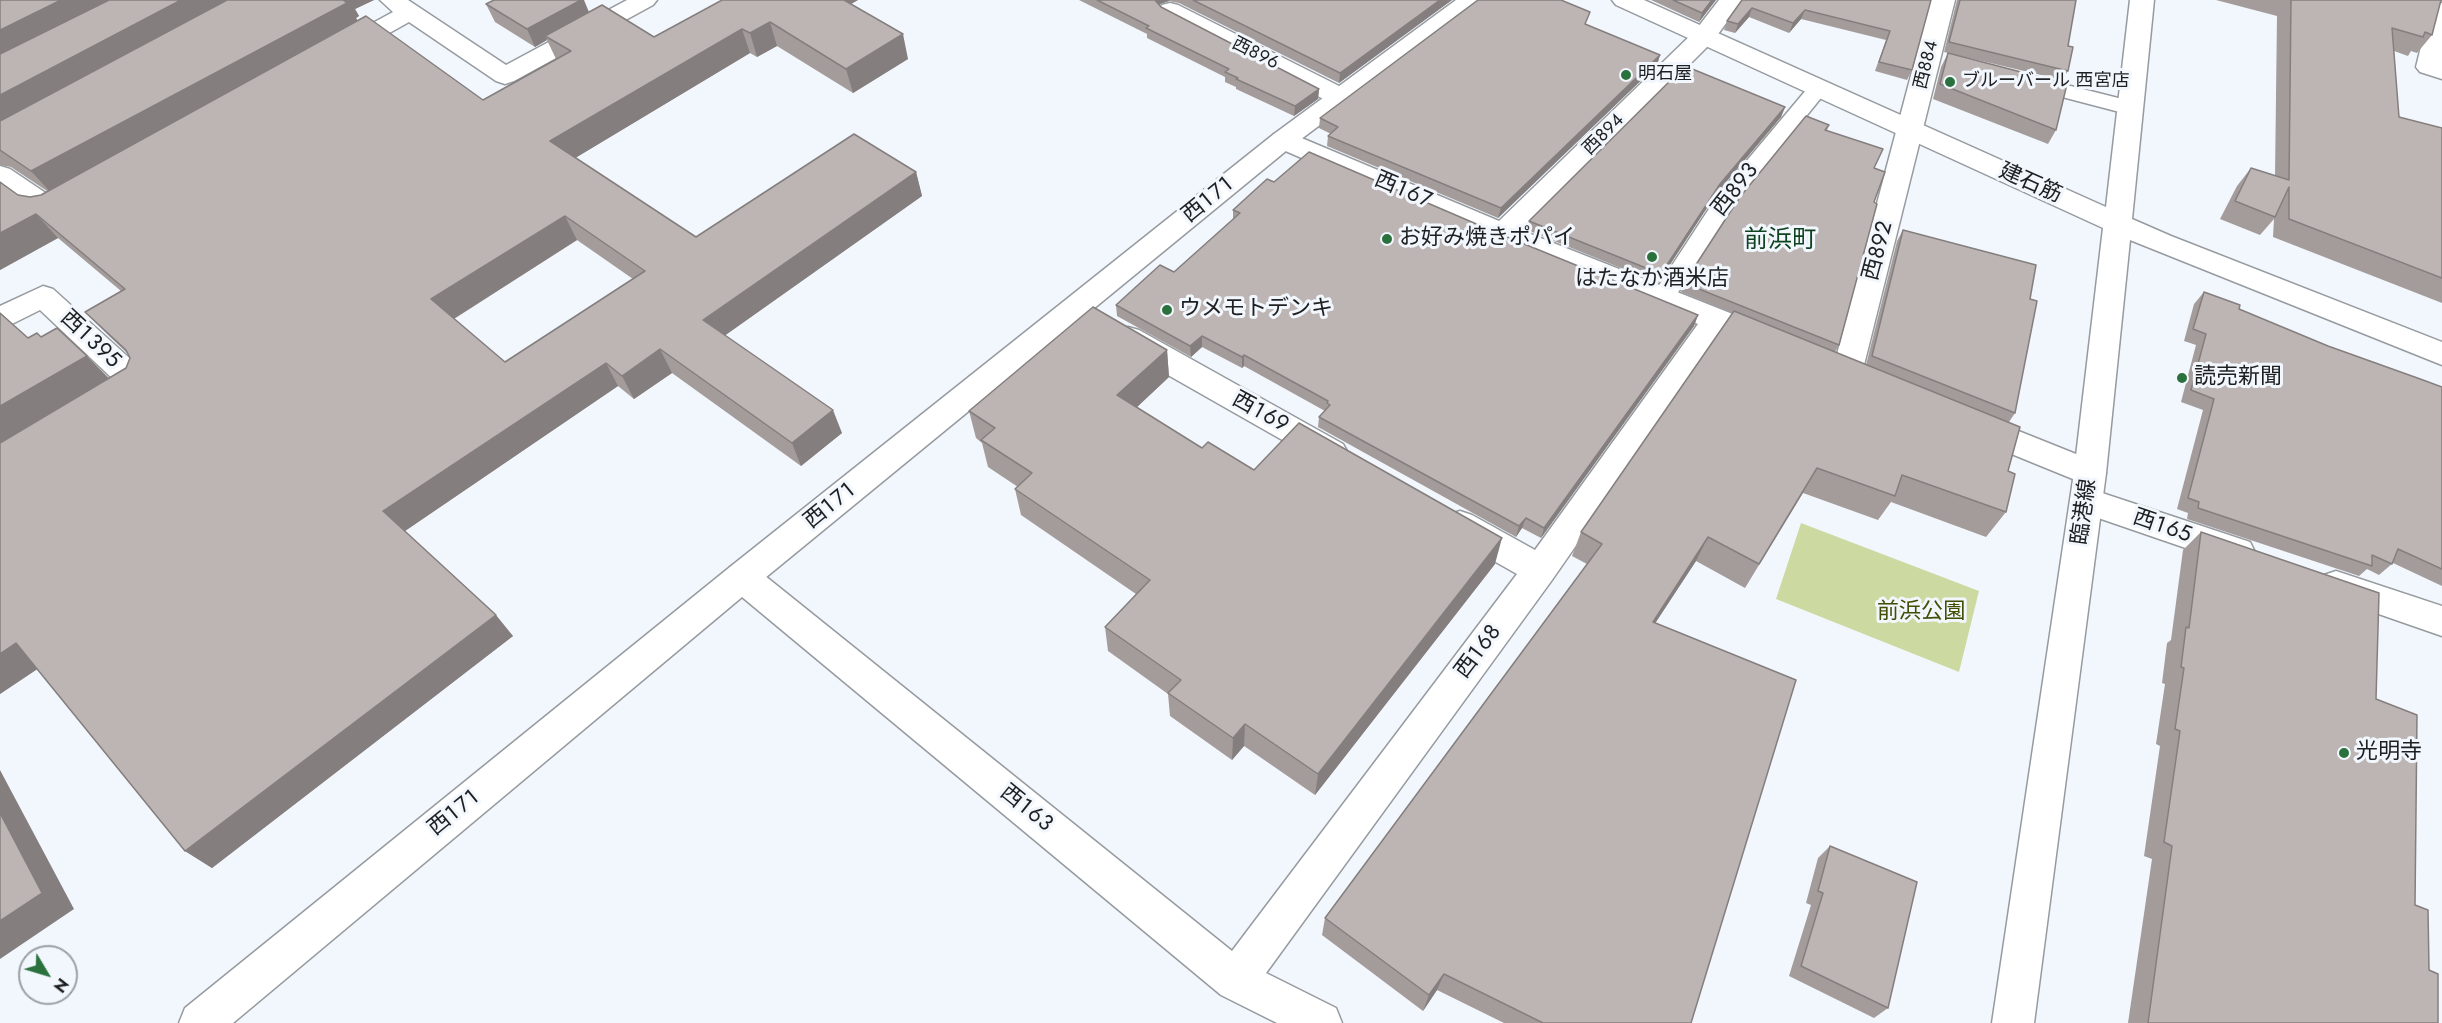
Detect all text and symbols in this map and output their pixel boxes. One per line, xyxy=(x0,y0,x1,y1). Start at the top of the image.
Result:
street label: 西８９６ xyxy=(1228,33,1282,75)
street label: 西８８４ xyxy=(1911,38,1943,92)
place label: 明石屋 xyxy=(1638,64,1692,86)
marker: 明石屋 xyxy=(1619,68,1633,82)
place label: ブルーバール 西宮店 xyxy=(1962,71,2129,93)
marker: ブルーバール 西宮店 xyxy=(1943,75,1957,89)
street label: 西８９４ xyxy=(1579,110,1629,160)
street label: 西８９３ xyxy=(1707,158,1765,222)
street label: 建石筋 xyxy=(1994,159,2066,209)
street label: 西１６７ xyxy=(1370,167,1436,215)
street label: 西１７１ xyxy=(1177,171,1241,229)
street label: 西８９２ xyxy=(1858,218,1900,284)
place label: お好み焼きポパイ xyxy=(1399,226,1575,252)
district label: 前浜町 xyxy=(1744,227,1816,255)
marker: お好み焼きポパイ xyxy=(1380,232,1394,246)
marker: はたなか酒米店 xyxy=(1645,250,1659,264)
place label: はたなか酒米店 xyxy=(1575,267,1729,293)
place label: ウメモトデンキ xyxy=(1179,297,1333,323)
marker: ウメモトデンキ xyxy=(1160,303,1174,317)
street label: 西１３９５ xyxy=(54,305,126,375)
place label: 読売新聞 xyxy=(2194,365,2282,391)
marker: 読売新聞 xyxy=(2175,371,2189,385)
street label: 西１６９ xyxy=(1227,387,1293,439)
street label: 西１７１ xyxy=(799,477,863,535)
street label: 臨港線 xyxy=(2067,477,2103,547)
street label: 西１６５ xyxy=(2129,505,2195,549)
park label: 前浜公園 xyxy=(1877,600,1965,626)
street label: 西１６８ xyxy=(1450,620,1508,684)
place label: 光明寺 xyxy=(2356,740,2422,766)
marker: 光明寺 xyxy=(2337,746,2351,760)
street label: 西１６３ xyxy=(994,780,1058,838)
street label: 西１７１ xyxy=(423,784,487,842)
north arrow xyxy=(18,945,78,1005)
text: N xyxy=(48,973,74,997)

